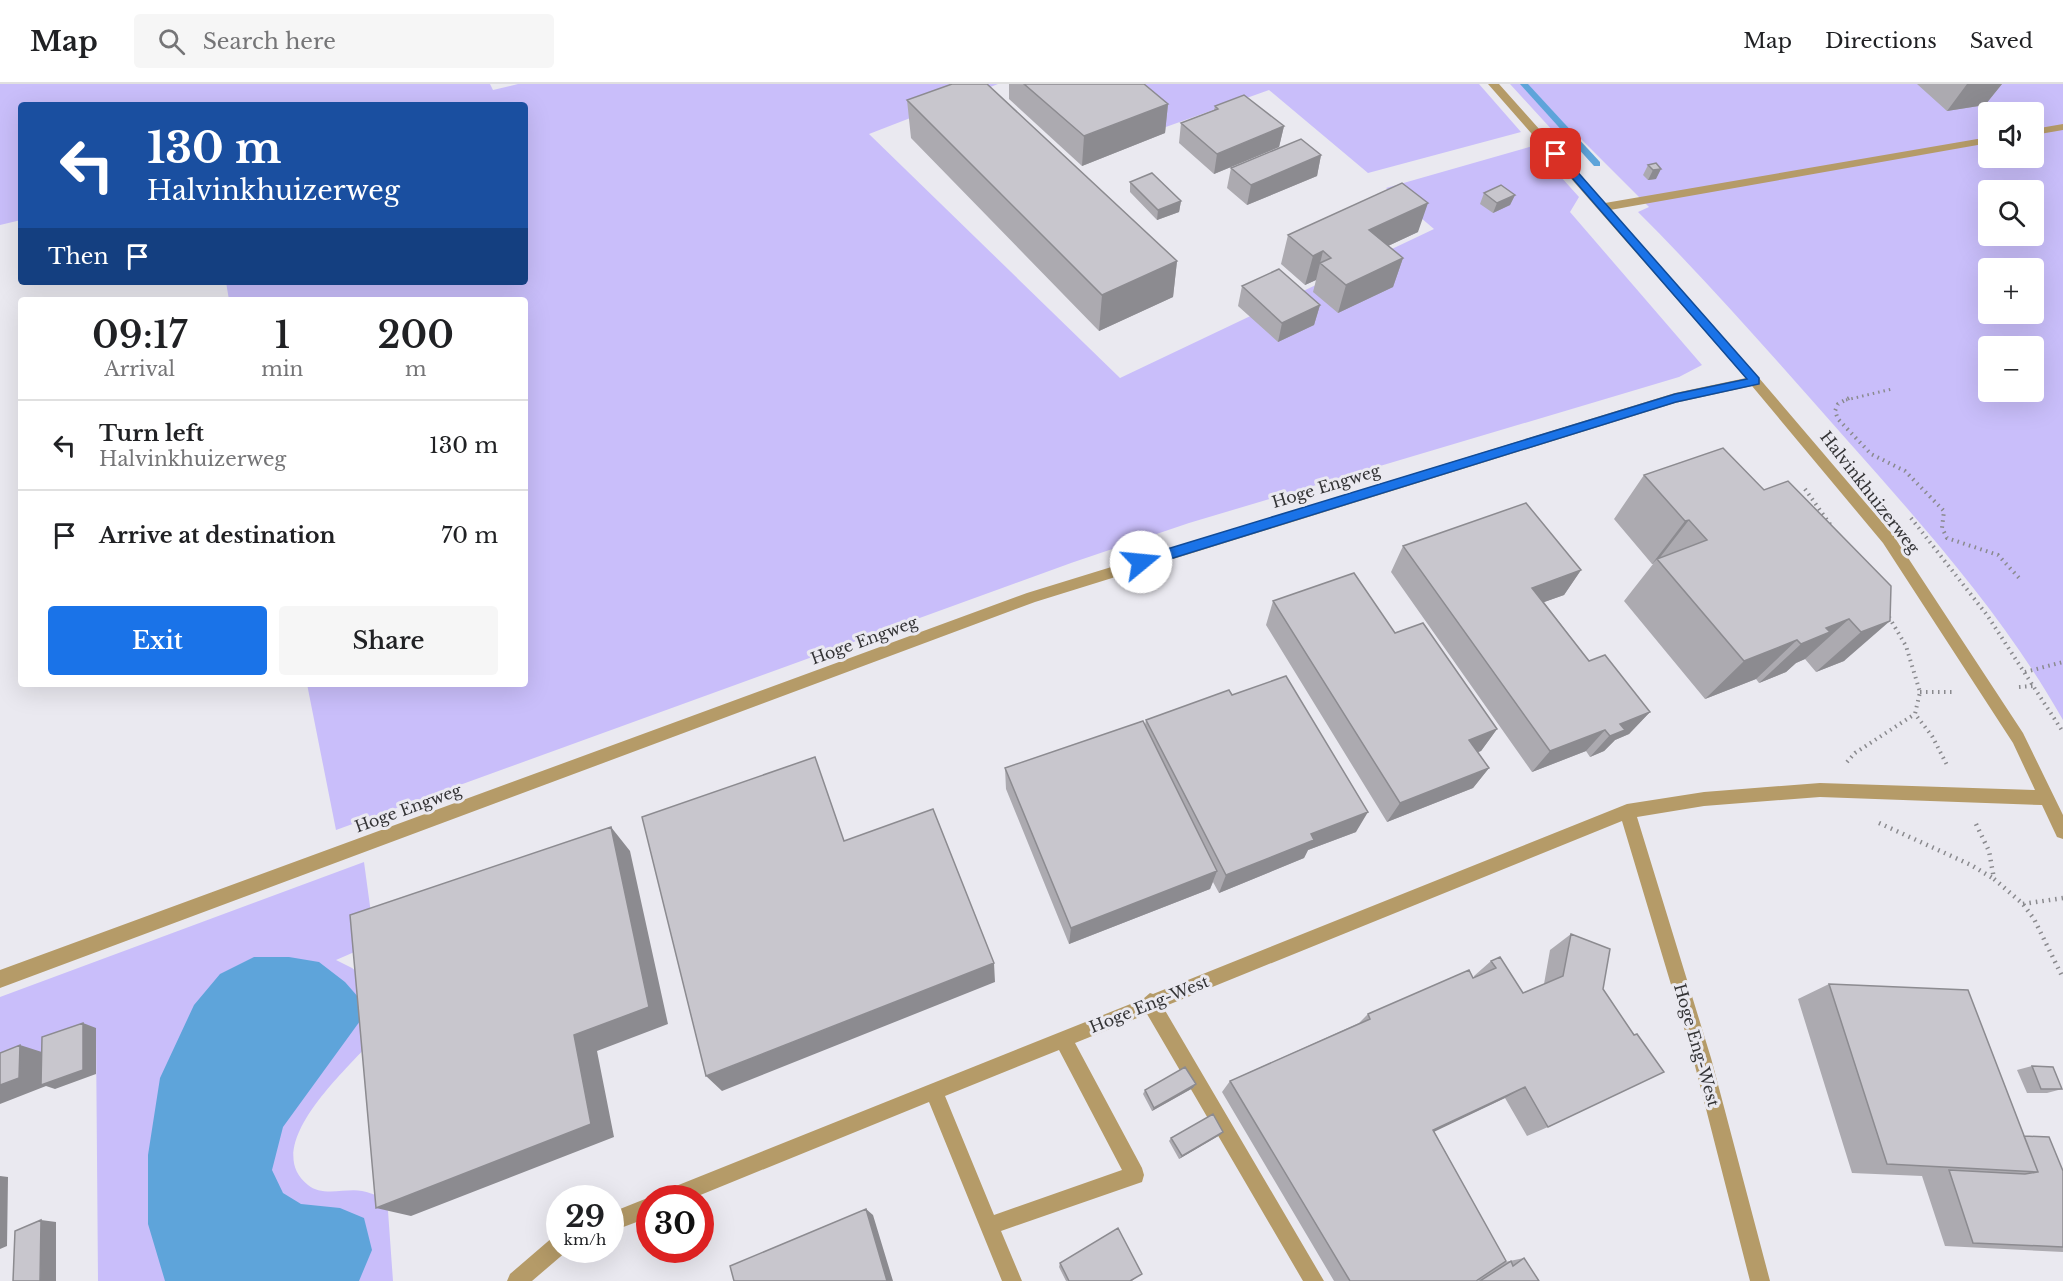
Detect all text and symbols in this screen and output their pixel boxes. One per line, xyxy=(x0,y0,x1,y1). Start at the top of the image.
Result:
search box xyxy=(134,14,554,68)
text: Map xyxy=(30,24,98,59)
icon: search xyxy=(155,25,188,58)
text: Search here xyxy=(203,28,336,55)
text: Map xyxy=(1743,28,1792,54)
text: Directions xyxy=(1825,28,1937,54)
text: Saved xyxy=(1970,28,2033,54)
map controls xyxy=(1978,102,2044,402)
button: sound xyxy=(1978,102,2044,168)
text: 130 m xyxy=(147,122,281,174)
icon: left xyxy=(48,126,126,204)
pin xyxy=(1530,128,1581,179)
icon: arrive xyxy=(1539,137,1572,170)
text: Halvinkhuizerweg xyxy=(147,174,400,207)
button: search xyxy=(1978,180,2044,246)
icon: arrive xyxy=(121,240,154,273)
text: Then xyxy=(48,243,109,270)
button: + xyxy=(1978,258,2044,324)
text: 09:17 xyxy=(92,313,187,358)
text: 1 xyxy=(274,313,290,358)
text: 200 xyxy=(377,313,454,358)
button: − xyxy=(1978,336,2044,402)
text: Arrival xyxy=(104,357,175,381)
text: min xyxy=(261,357,303,381)
text: m xyxy=(405,357,426,381)
text: Turn left xyxy=(99,420,204,447)
street label: Halvinkhuizerweg xyxy=(1816,427,1924,558)
icon: left xyxy=(48,429,81,462)
text: 130 m xyxy=(429,432,498,459)
text: Halvinkhuizerweg xyxy=(99,447,286,471)
street label: Hoge Engweg xyxy=(1269,460,1383,512)
icon: arrive xyxy=(48,519,81,552)
text: Arrive at destination xyxy=(99,522,336,549)
text: 70 m xyxy=(441,522,498,549)
position arrow xyxy=(1109,530,1173,594)
button: Exit xyxy=(48,606,267,675)
button: Share xyxy=(279,606,498,675)
street label: Hoge Engweg xyxy=(808,611,921,669)
street label: Hoge Engweg xyxy=(352,779,465,837)
street label: Hoge Eng-West xyxy=(1086,971,1212,1037)
street label: Hoge Eng-West xyxy=(1670,981,1724,1109)
speed limit sign: 30 xyxy=(636,1185,714,1263)
text: 29 xyxy=(565,1198,605,1235)
text: km/h xyxy=(564,1230,606,1249)

